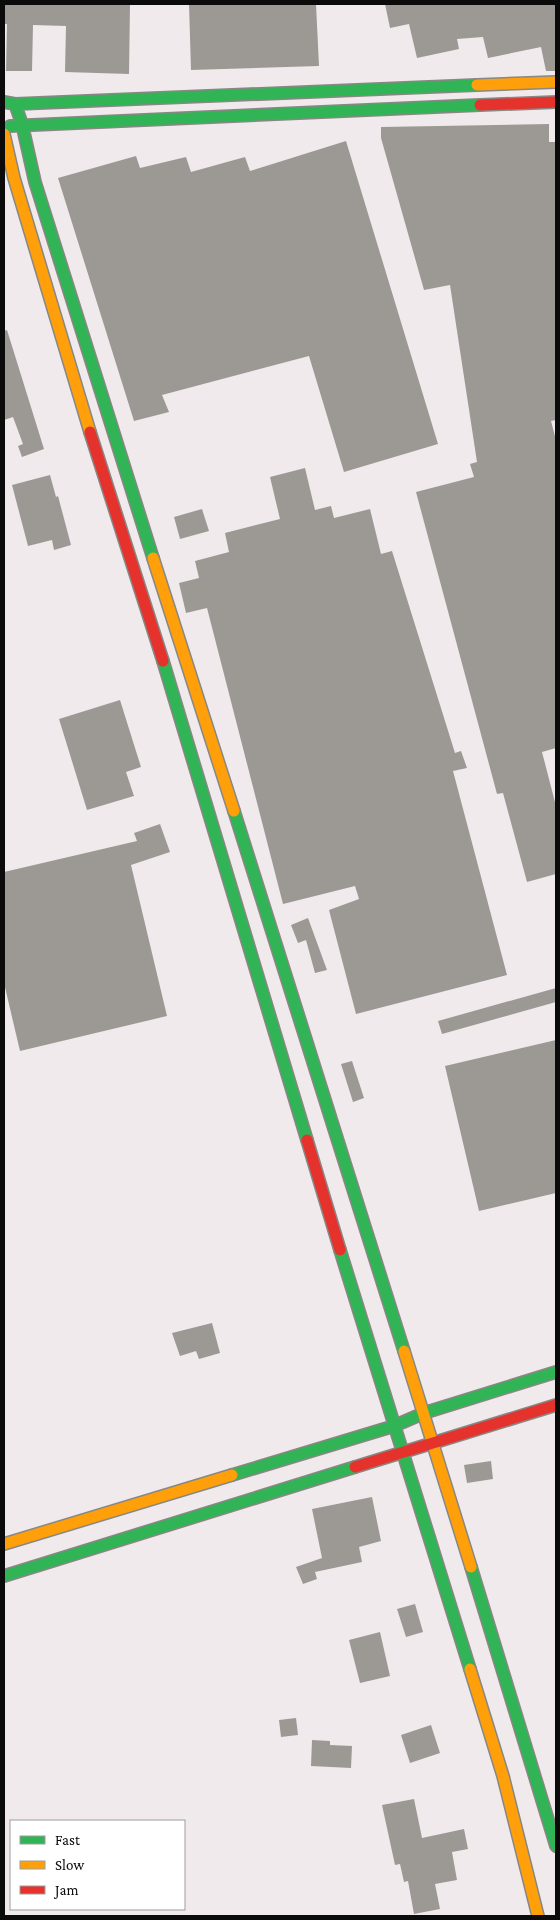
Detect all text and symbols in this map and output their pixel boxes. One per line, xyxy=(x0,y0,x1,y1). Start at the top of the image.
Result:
legend xyxy=(10,1820,185,1910)
text: Fast xyxy=(55,1832,81,1848)
text: Slow xyxy=(55,1857,85,1873)
text: Jam xyxy=(53,1882,78,1899)

